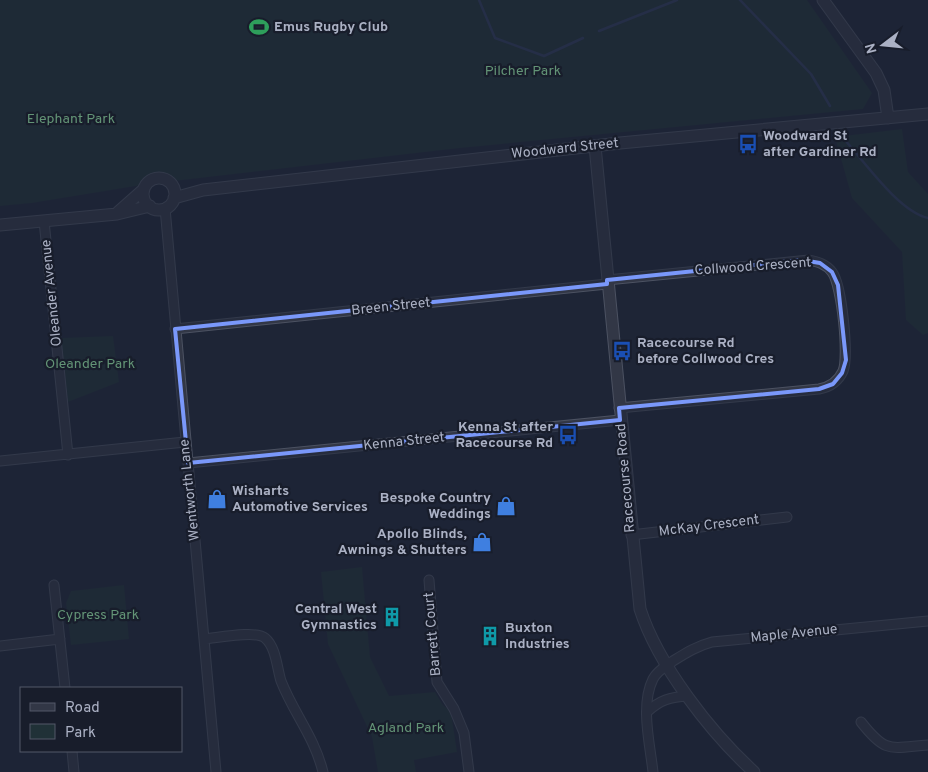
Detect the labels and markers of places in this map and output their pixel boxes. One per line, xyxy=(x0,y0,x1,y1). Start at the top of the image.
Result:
sports icon: Emus Rugby Club xyxy=(248,16,270,38)
place label: Emus Rugby Club xyxy=(274,19,388,36)
place label: Woodward St after Gardiner Rd xyxy=(763,128,877,161)
bus stop icon: Woodward St after Gardiner Rd xyxy=(737,133,759,155)
place label: Racecourse Rd before Collwood Cres xyxy=(637,335,774,368)
bus stop icon: Racecourse Rd before Collwood Cres xyxy=(611,340,633,362)
place label: Kenna St after Racecourse Rd xyxy=(455,419,553,452)
bus stop icon: Kenna St after Racecourse Rd xyxy=(557,424,579,446)
place label: Wisharts Automotive Services xyxy=(232,483,368,516)
shop icon: Wisharts Automotive Services xyxy=(206,488,228,510)
place label: Bespoke Country Weddings xyxy=(380,490,491,523)
shop icon: Bespoke Country Weddings xyxy=(495,495,517,517)
place label: Apollo Blinds, Awnings & Shutters xyxy=(338,526,467,559)
shop icon: Apollo Blinds, Awnings & Shutters xyxy=(471,531,493,553)
place label: Central West Gymnastics xyxy=(295,601,377,634)
building icon: Central West Gymnastics xyxy=(381,606,403,628)
place label: Buxton Industries xyxy=(505,620,570,653)
building icon: Buxton Industries xyxy=(479,625,501,647)

